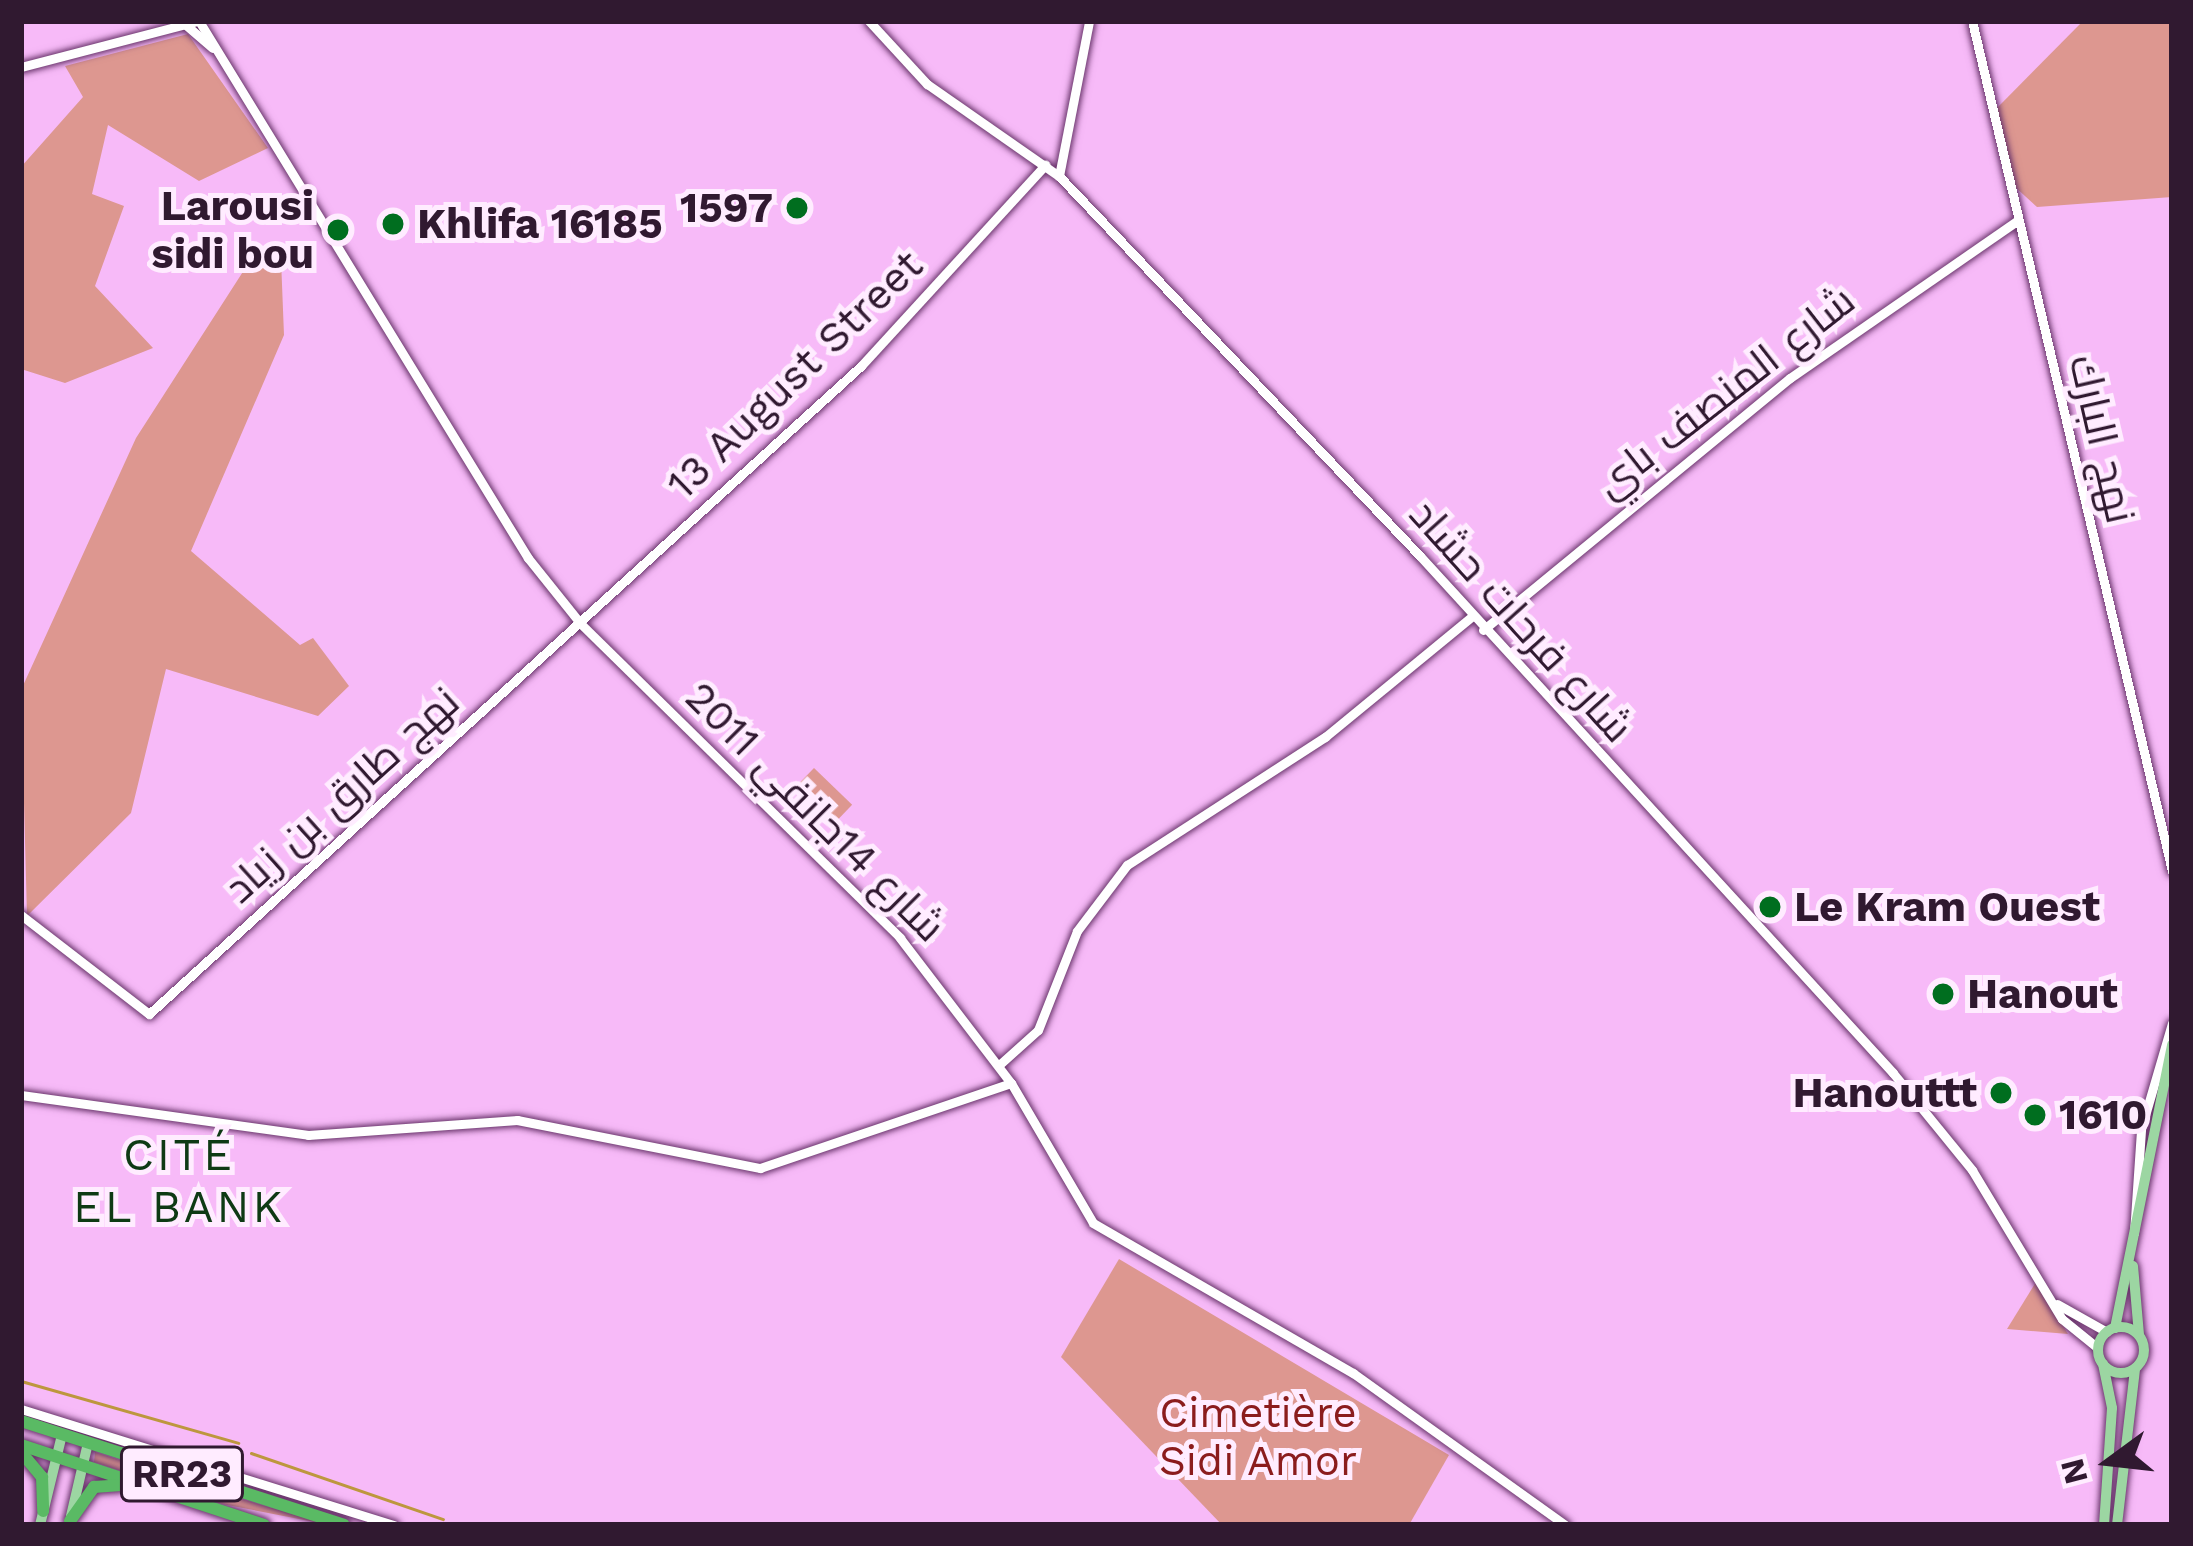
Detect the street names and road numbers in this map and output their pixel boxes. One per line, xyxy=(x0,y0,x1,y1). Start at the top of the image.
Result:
street label: 13 August Street xyxy=(656,240,934,510)
street label: شارع المنصف باي xyxy=(1585,275,1865,509)
street label: نهج البارك xyxy=(2058,350,2146,528)
street label: شارع فرحات حشاد xyxy=(1399,489,1643,753)
street label: شارع 14جانفي 2011 xyxy=(675,672,955,952)
street label: نهج طارق بن زياد xyxy=(214,677,470,913)
road number: RR23 xyxy=(119,1441,245,1507)

